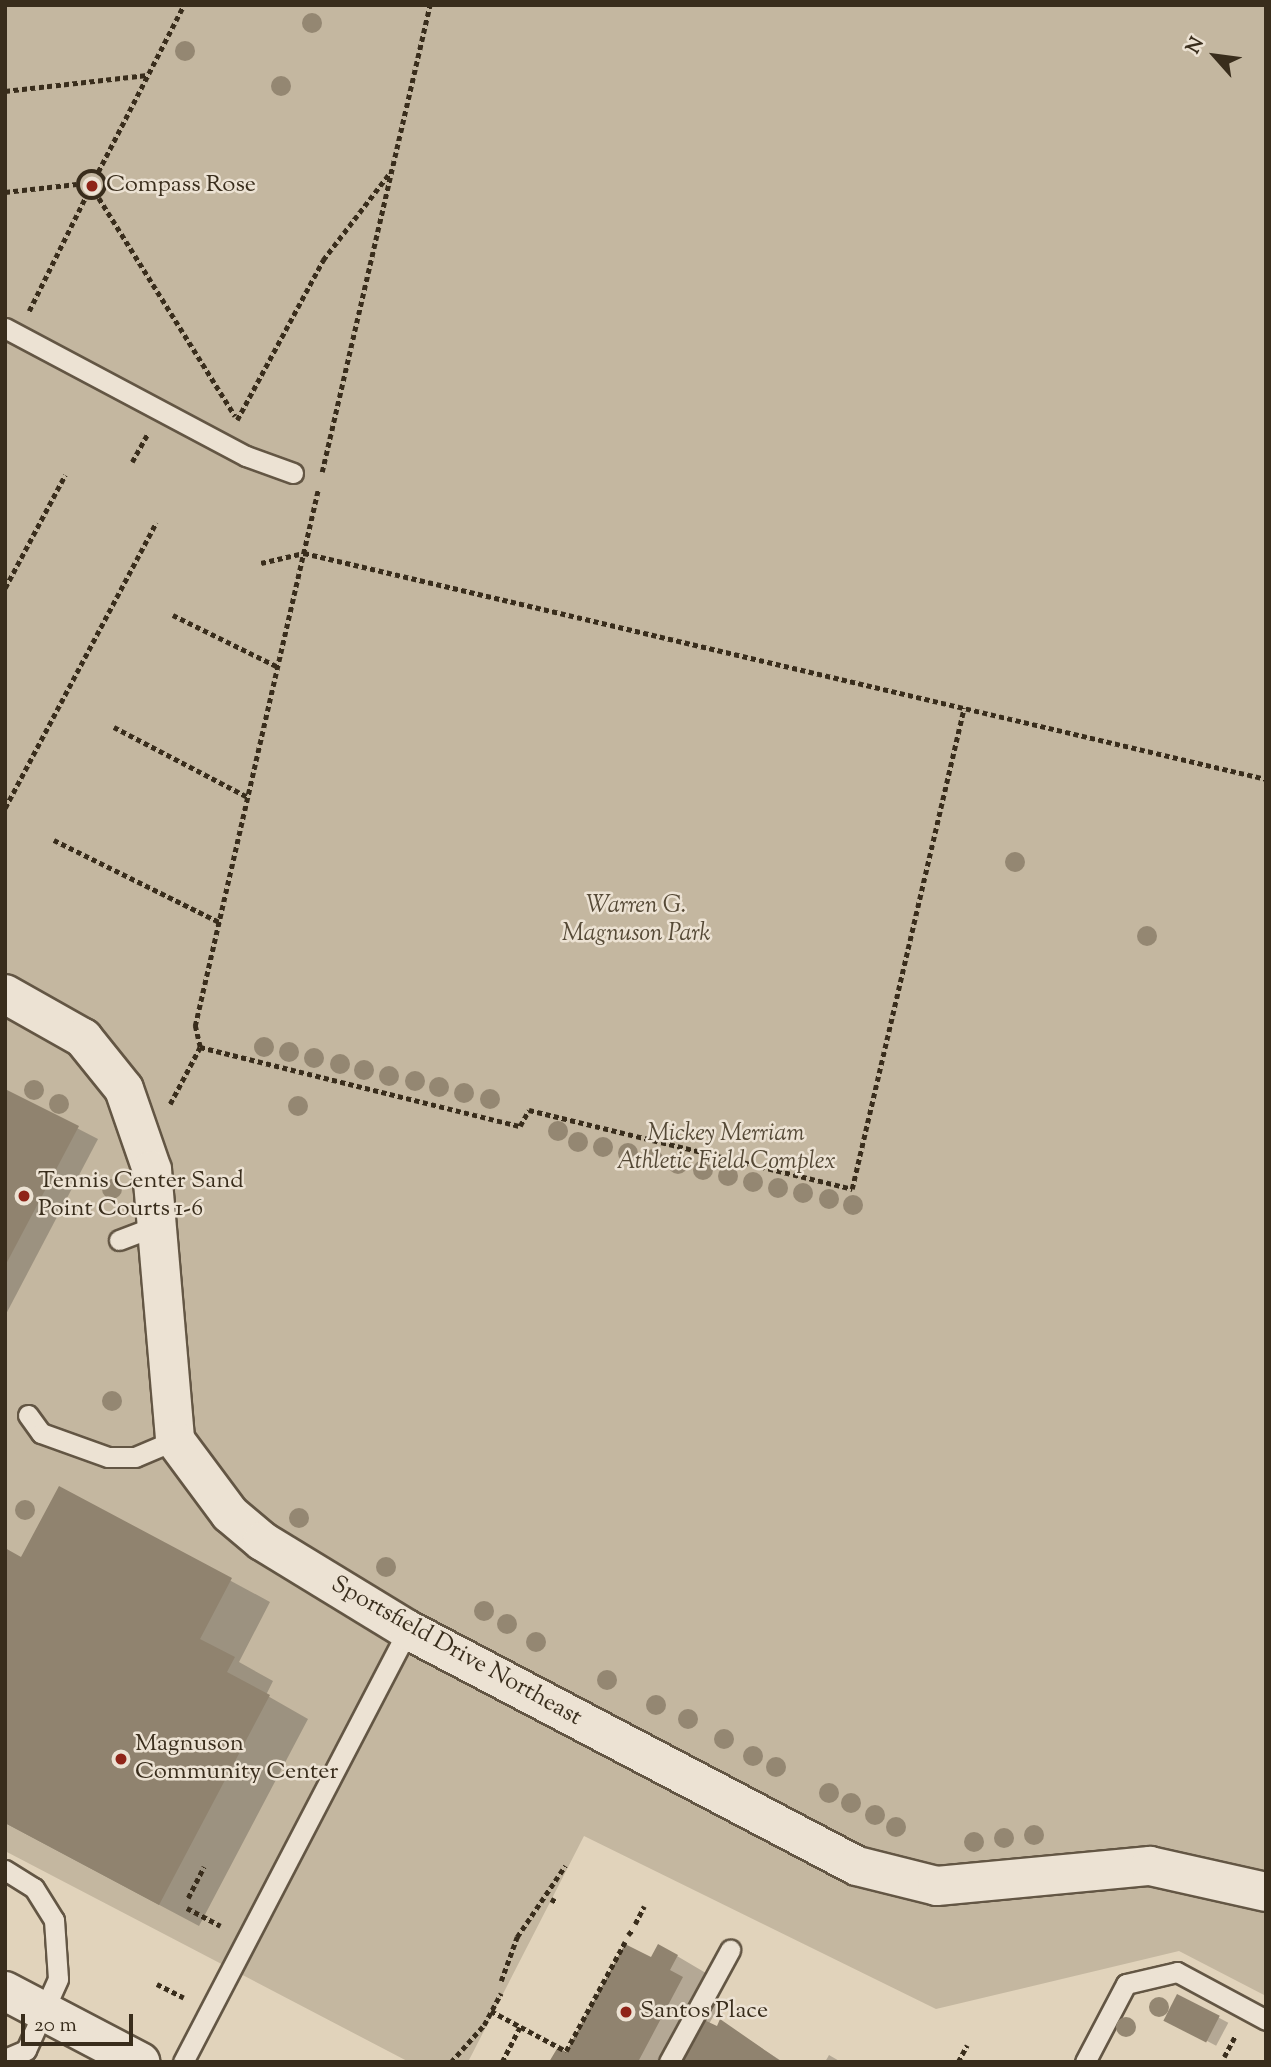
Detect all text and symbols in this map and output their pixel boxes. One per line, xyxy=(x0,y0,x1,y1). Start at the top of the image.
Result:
north arrow xyxy=(1180,21,1250,91)
text: N xyxy=(1181,33,1211,59)
place label: Compass Rose xyxy=(106,172,256,200)
marker: Compass Rose xyxy=(84,178,100,194)
park label: Warren G. Magnuson Park xyxy=(562,893,710,949)
park label: Mickey Merriam Athletic Field Complex xyxy=(616,1121,836,1177)
place label: Tennis Center Sand Point Courts 1-6 xyxy=(38,1168,244,1224)
marker: Tennis Center Sand Point Courts 1-6 xyxy=(16,1188,32,1204)
street label: Sportsfield Drive Northeast xyxy=(326,1571,586,1733)
place label: Magnuson Community Center xyxy=(135,1731,338,1787)
marker: Magnuson Community Center xyxy=(113,1751,129,1767)
place label: Santos Place xyxy=(640,1998,768,2026)
scale bar xyxy=(24,2000,136,2044)
marker: Santos Place xyxy=(618,2004,634,2020)
text: 20 m xyxy=(34,2011,77,2041)

